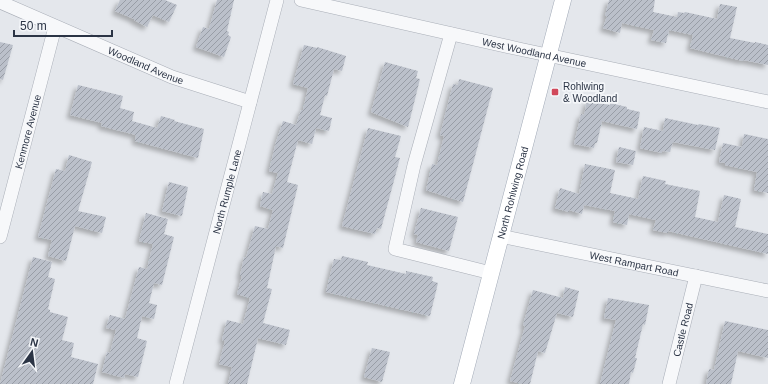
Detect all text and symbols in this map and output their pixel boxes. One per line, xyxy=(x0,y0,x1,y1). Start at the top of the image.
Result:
scale bar xyxy=(14,12,112,38)
text: 50 m xyxy=(20,19,47,33)
street label: West Woodland Avenue xyxy=(481,35,588,69)
street label: Woodland Avenue xyxy=(106,44,185,86)
place label: Rohlwing & Woodland xyxy=(563,81,617,104)
marker: Rohlwing & Woodland xyxy=(550,87,560,97)
street label: Kenmore Avenue xyxy=(13,93,43,170)
street label: North Rohlwing Road xyxy=(495,145,530,240)
street label: North Rumple Lane xyxy=(210,148,243,235)
street label: West Rampart Road xyxy=(589,249,680,278)
street label: Castle Road xyxy=(671,302,695,358)
north arrow xyxy=(12,332,52,372)
text: N xyxy=(29,336,40,349)

